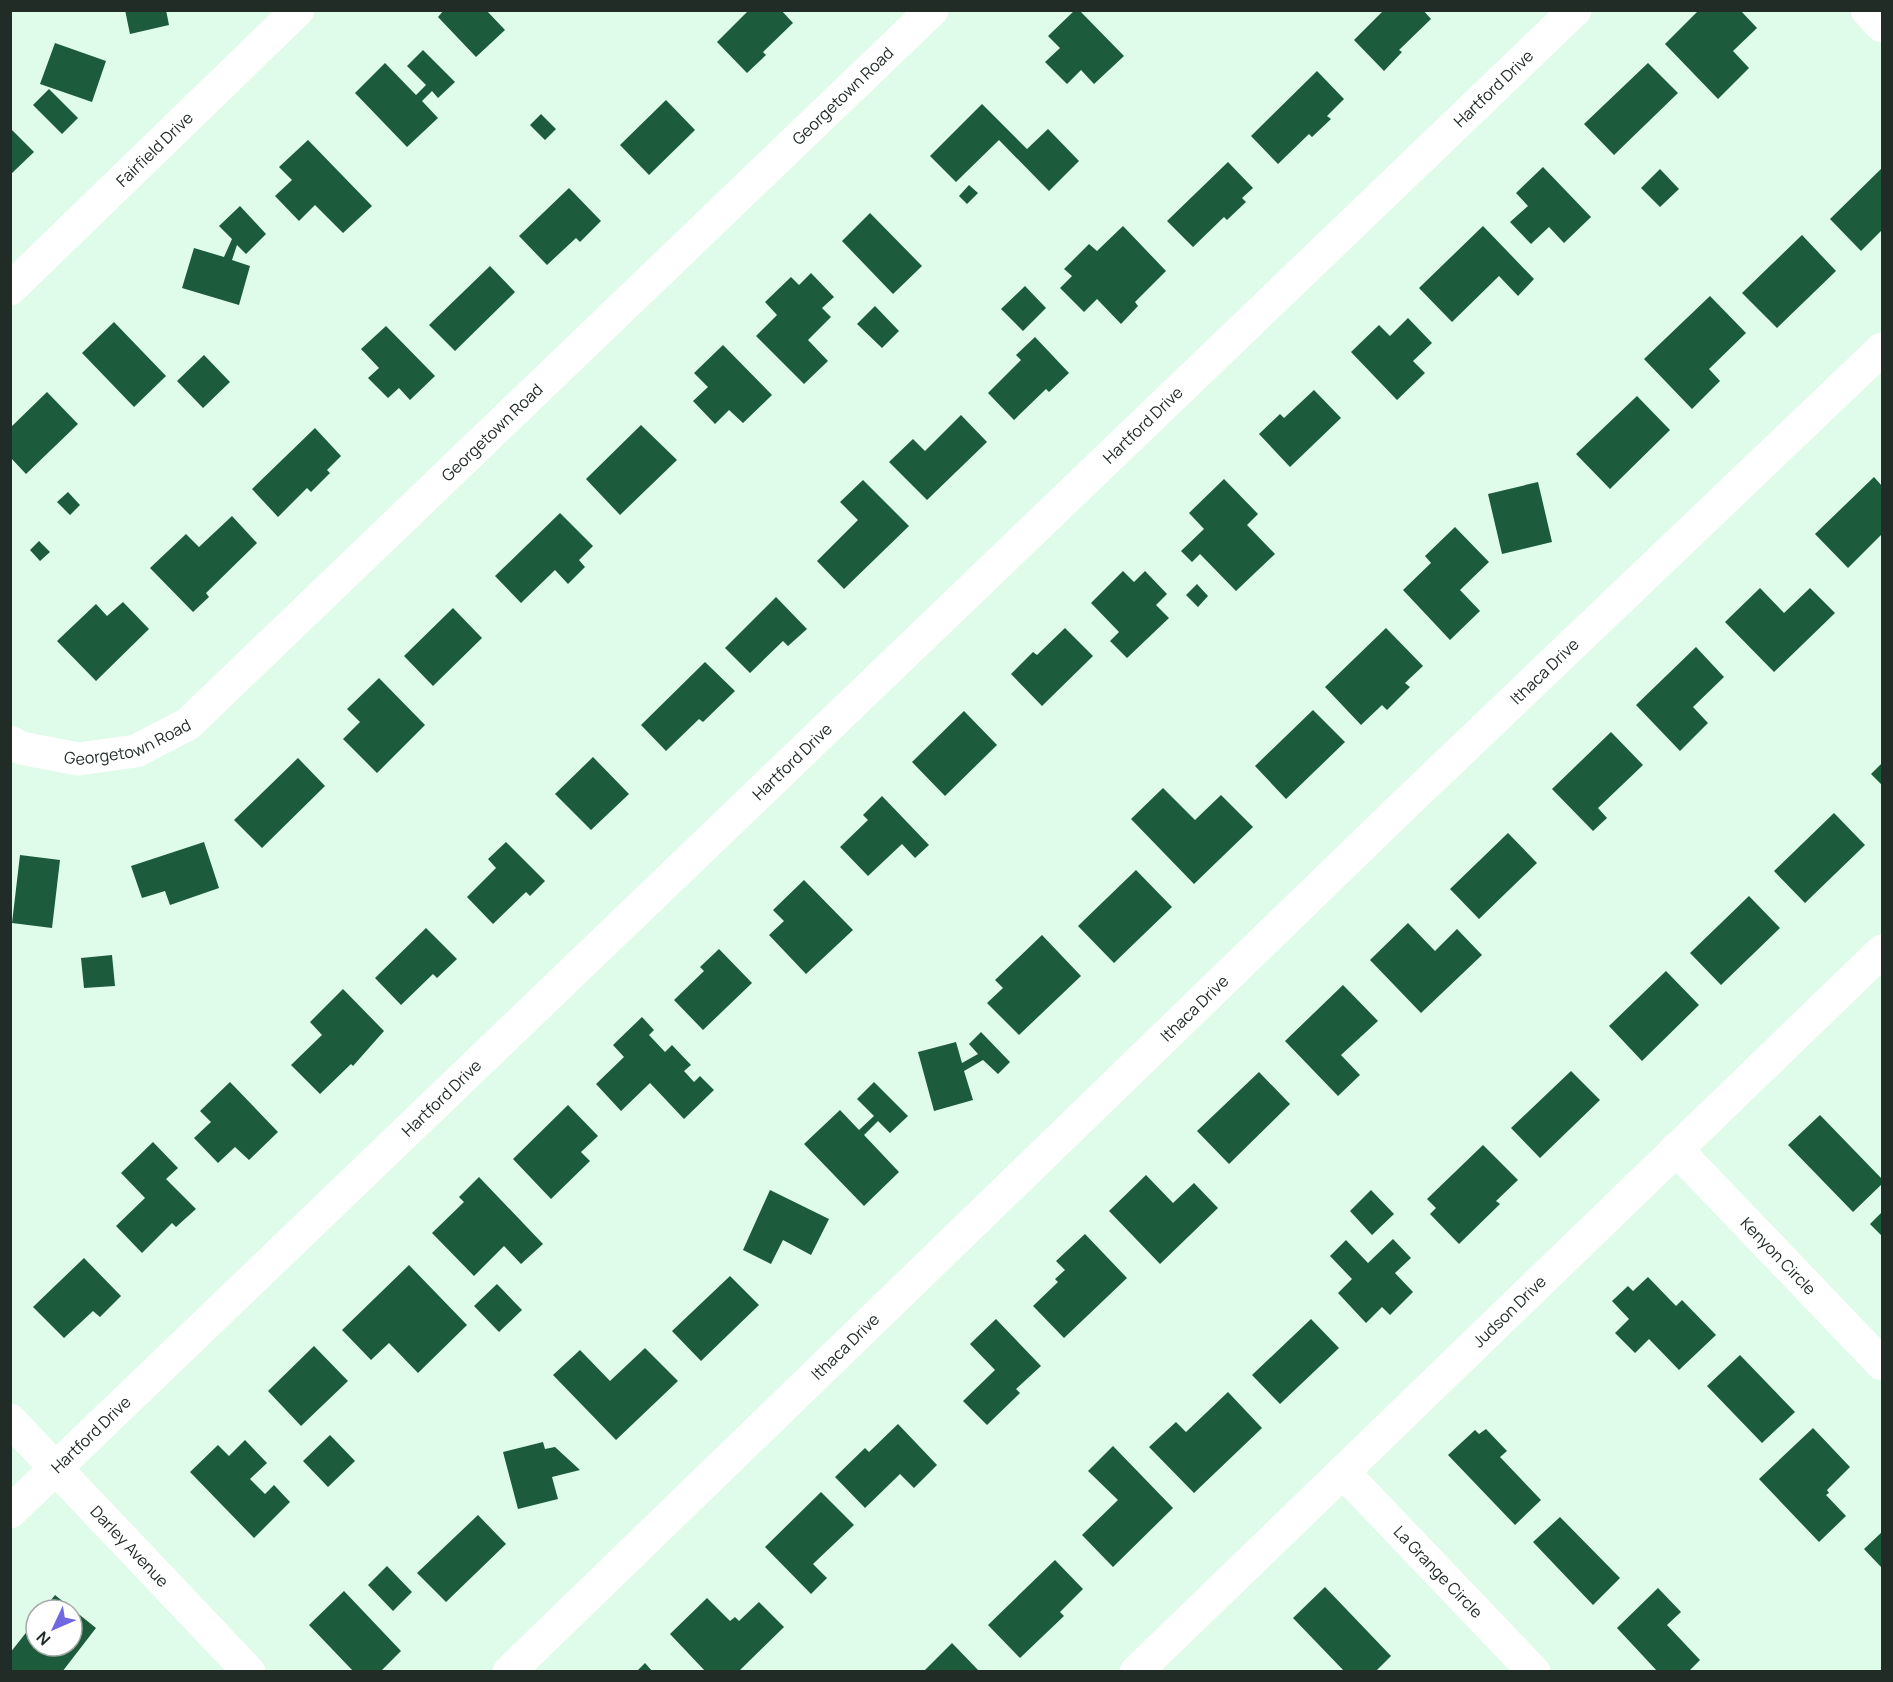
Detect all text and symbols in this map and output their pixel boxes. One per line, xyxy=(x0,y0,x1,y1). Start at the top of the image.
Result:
street label: Georgetown Road xyxy=(787,42,898,150)
street label: Hartford Drive xyxy=(1449,45,1538,132)
street label: Fairfield Drive xyxy=(111,107,198,192)
street label: Georgetown Road xyxy=(437,378,547,486)
street label: Hartford Drive xyxy=(1098,381,1187,468)
street label: Ithaca Drive xyxy=(1505,633,1583,709)
street label: Georgetown Road xyxy=(62,714,194,770)
street label: Hartford Drive xyxy=(747,718,837,805)
street label: Ithaca Drive xyxy=(1155,970,1233,1046)
street label: Hartford Drive xyxy=(397,1054,486,1141)
street label: Kenyon Circle xyxy=(1736,1212,1821,1300)
street label: Judson Drive xyxy=(1468,1271,1551,1352)
street label: Ithaca Drive xyxy=(806,1308,884,1385)
street label: Hartford Drive xyxy=(46,1391,135,1478)
street label: Darley Avenue xyxy=(86,1501,174,1592)
street label: La Grange Circle xyxy=(1389,1521,1488,1623)
north arrow xyxy=(24,1598,84,1658)
text: N xyxy=(31,1627,55,1650)

